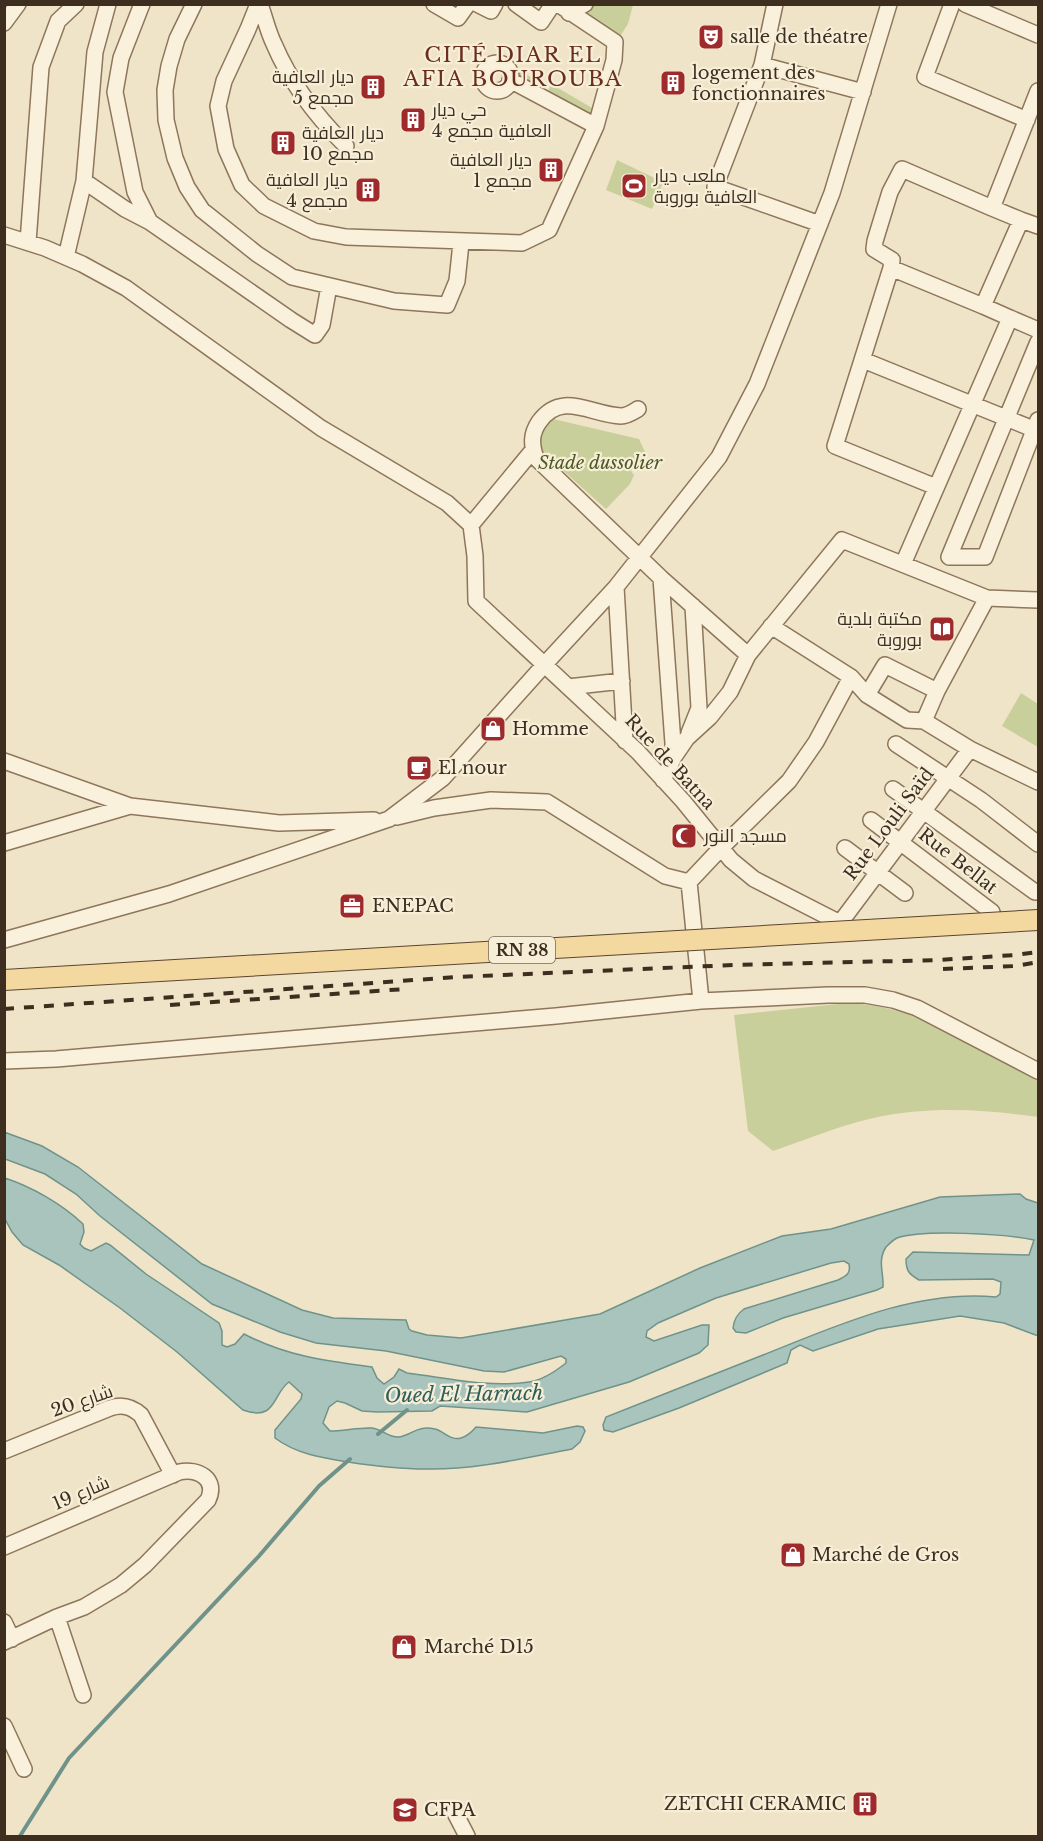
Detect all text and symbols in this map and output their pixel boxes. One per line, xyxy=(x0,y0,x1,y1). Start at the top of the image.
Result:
theatre icon: salle de théatre xyxy=(696,22,726,52)
place label: salle de théatre xyxy=(730,26,868,48)
district label: CITÉ DIAR EL AFIA BOUROUBA xyxy=(402,42,623,92)
place label: logement des fonctionnaires xyxy=(692,62,826,105)
place label: ديار العافية مجمع 5 xyxy=(272,66,354,110)
building icon: logement des fonctionnaires xyxy=(658,68,688,98)
building icon: ديار العافية مجمع 5 xyxy=(358,72,388,102)
place label: حي ديار العافية مجمع 4 xyxy=(431,99,552,143)
building icon: حي ديار العافية مجمع 4 xyxy=(398,105,428,135)
place label: ديار العافية مجمع 10 xyxy=(302,122,384,166)
building icon: ديار العافية مجمع 10 xyxy=(268,128,298,158)
place label: ديار العافية مجمع 1 xyxy=(450,149,532,193)
building icon: ديار العافية مجمع 1 xyxy=(536,155,566,185)
place label: ملعب ديار العافية بوروبة xyxy=(653,165,757,208)
place label: ديار العافية مجمع 4 xyxy=(266,169,348,213)
sports icon: ملعب ديار العافية بوروبة xyxy=(619,171,649,201)
building icon: ديار العافية مجمع 4 xyxy=(353,175,383,205)
park label: Stade dussolier xyxy=(538,452,663,474)
place label: مكتبة بلدية بوروبة xyxy=(837,608,922,651)
library icon: مكتبة بلدية بوروبة xyxy=(927,614,957,644)
street label: Rue de Batna xyxy=(620,710,720,814)
shop icon: Homme xyxy=(478,714,508,744)
place label: Homme xyxy=(512,718,589,740)
cafe icon: El nour xyxy=(404,753,434,783)
place label: El nour xyxy=(438,757,507,779)
street label: Rue Louli Saïd xyxy=(839,763,939,885)
mosque icon: مسجد النور xyxy=(669,821,699,851)
street label: Rue Bellat xyxy=(914,823,1002,899)
place label: مسجد النور xyxy=(703,825,787,847)
office icon: ENEPAC xyxy=(337,891,367,921)
place label: ENEPAC xyxy=(372,895,454,917)
road number: RN 38 xyxy=(489,937,555,963)
street label: شارع 20 xyxy=(48,1380,116,1423)
water label: Oued El Harrach xyxy=(384,1381,544,1407)
street label: شارع 19 xyxy=(49,1471,113,1516)
shop icon: Marché de Gros xyxy=(778,1540,808,1570)
place label: Marché de Gros xyxy=(812,1544,959,1566)
shop icon: Marché D15 xyxy=(389,1632,419,1662)
place label: Marché D15 xyxy=(424,1636,534,1658)
building icon: ZETCHI CERAMIC xyxy=(850,1789,880,1819)
place label: ZETCHI CERAMIC xyxy=(664,1793,846,1815)
school or university icon: CFPA xyxy=(390,1795,420,1825)
place label: CFPA xyxy=(424,1799,477,1821)

